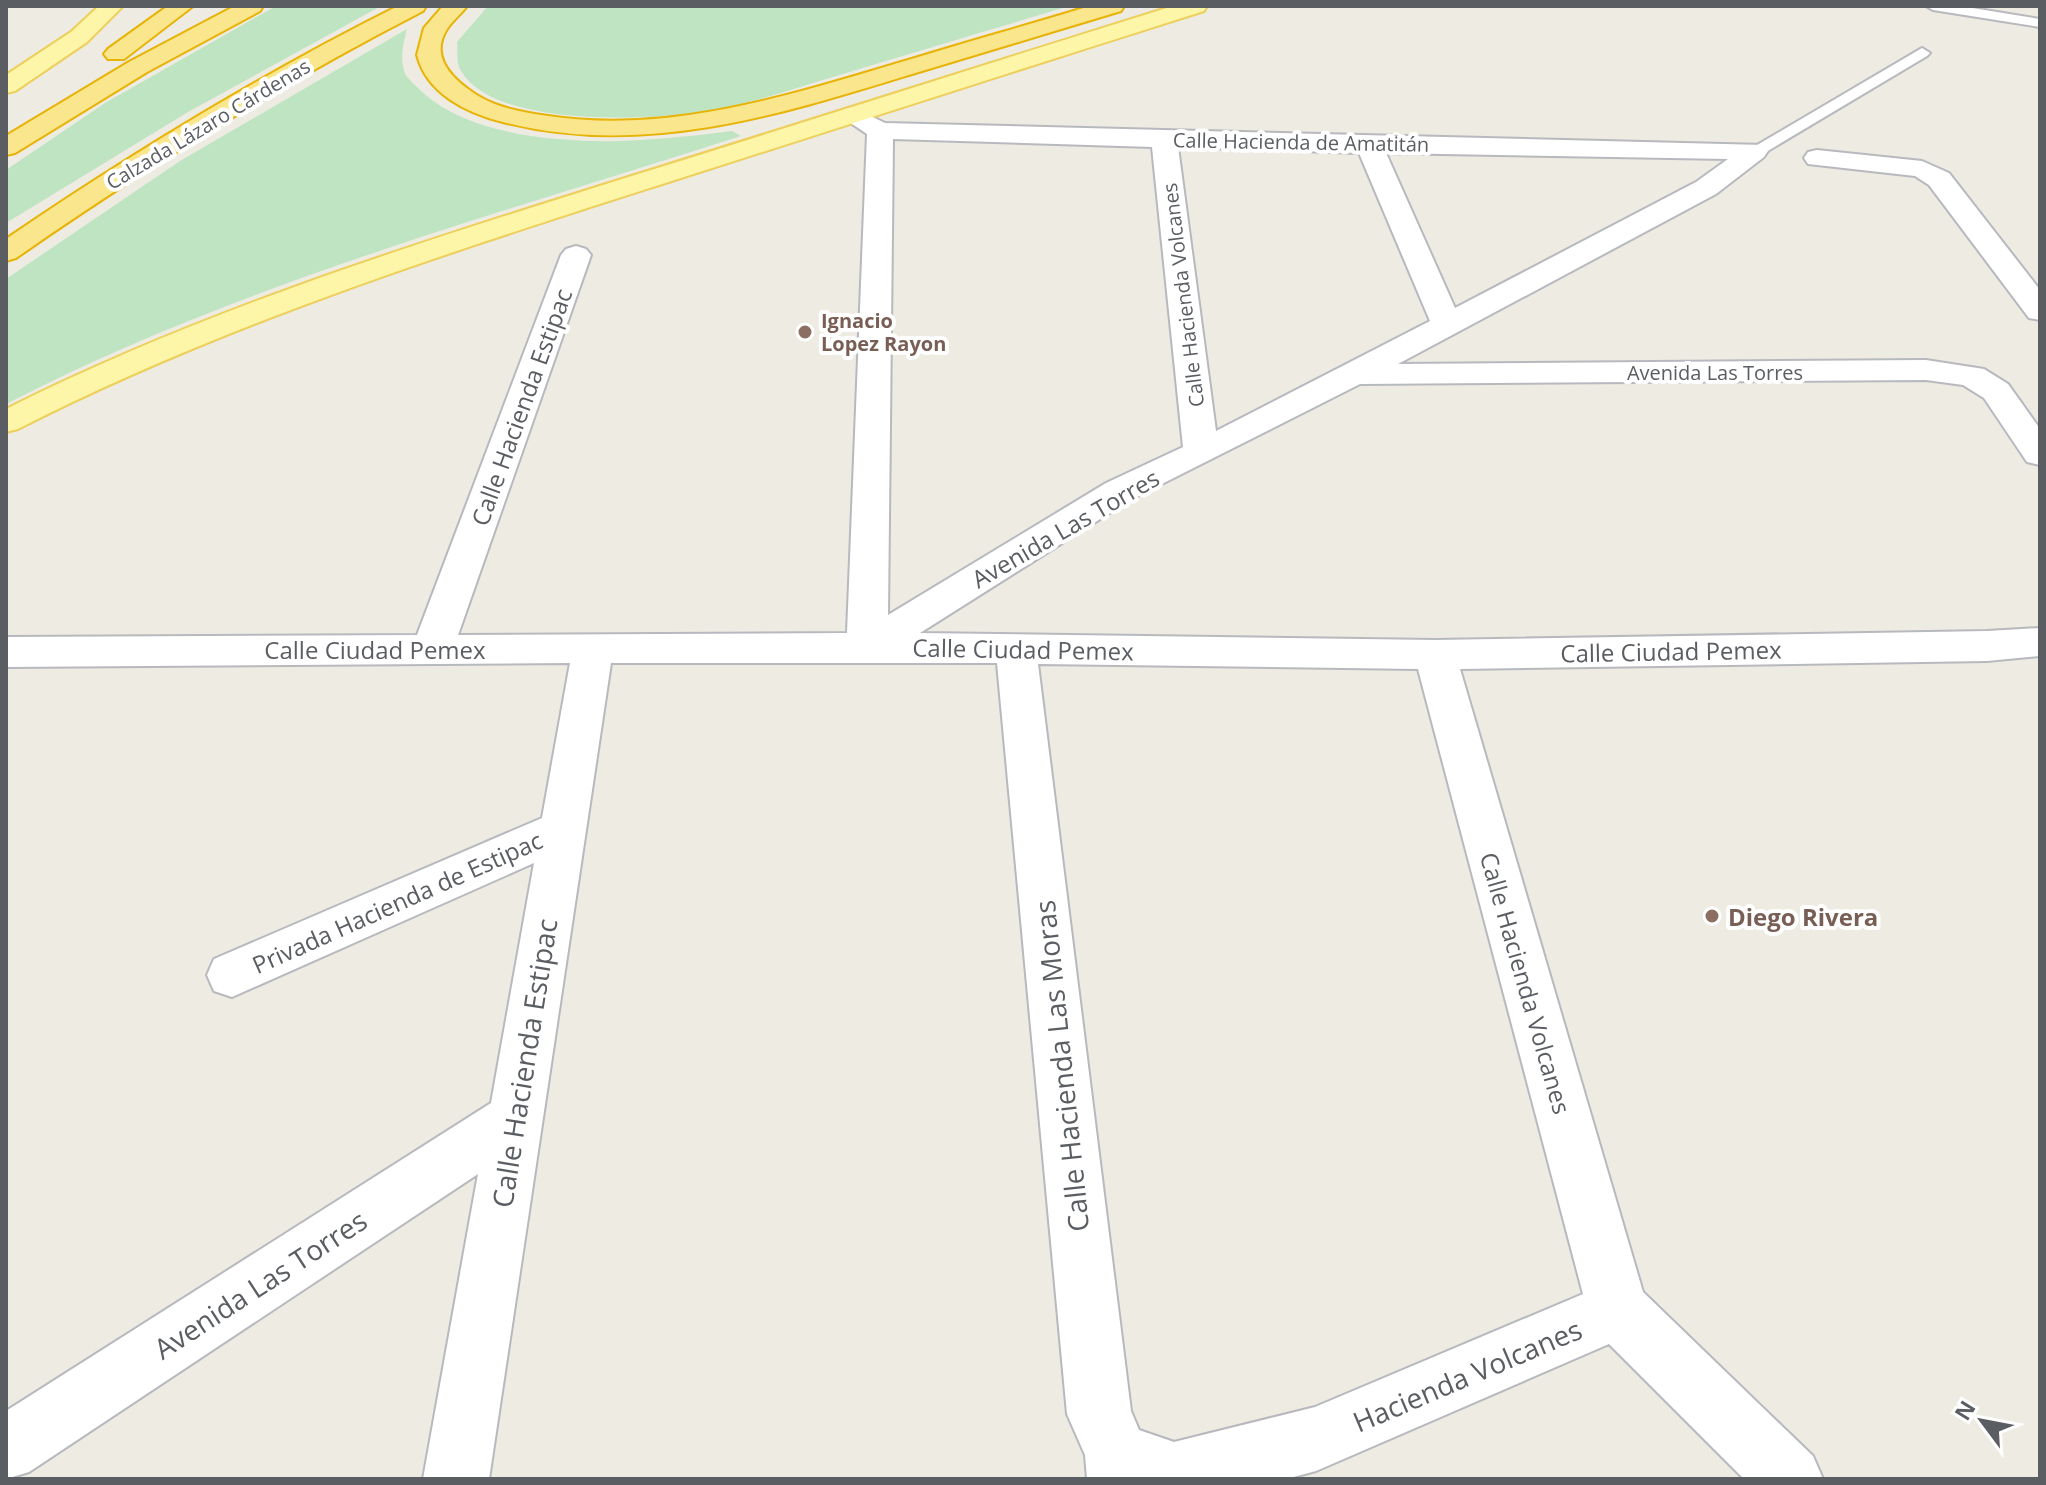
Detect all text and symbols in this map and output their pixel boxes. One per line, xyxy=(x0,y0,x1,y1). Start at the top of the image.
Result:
street label: Calzada Lázaro Cárdenas xyxy=(101,52,315,196)
street label: Calle Hacienda de Amatitán xyxy=(1173,126,1429,158)
street label: Calle Hacienda Volcanes xyxy=(1156,181,1210,409)
street label: Calle Hacienda Estipac xyxy=(463,284,579,530)
place label: Ignacio Lopez Rayon xyxy=(821,307,946,357)
marker: Ignacio Lopez Rayon xyxy=(796,323,814,341)
street label: Avenida Las Torres xyxy=(1627,359,1803,386)
street label: Avenida Las Torres xyxy=(965,461,1165,595)
street label: Calle Ciudad Pemex xyxy=(912,631,1134,667)
street label: Calle Ciudad Pemex xyxy=(264,633,486,666)
street label: Calle Ciudad Pemex xyxy=(1560,633,1782,669)
street label: Privada Hacienda de Estipac xyxy=(247,823,547,981)
street label: Calle Hacienda Volcanes xyxy=(1473,848,1579,1118)
street label: Calle Hacienda Las Moras xyxy=(1025,898,1097,1234)
place label: Diego Rivera xyxy=(1728,900,1878,933)
marker: Diego Rivera xyxy=(1703,907,1721,925)
street label: Calle Hacienda Estipac xyxy=(482,916,566,1210)
street label: Avenida Las Torres xyxy=(146,1201,374,1367)
street label: Hacienda Volcanes xyxy=(1347,1310,1587,1440)
north arrow xyxy=(1942,1381,2022,1461)
text: N xyxy=(1947,1394,1982,1425)

